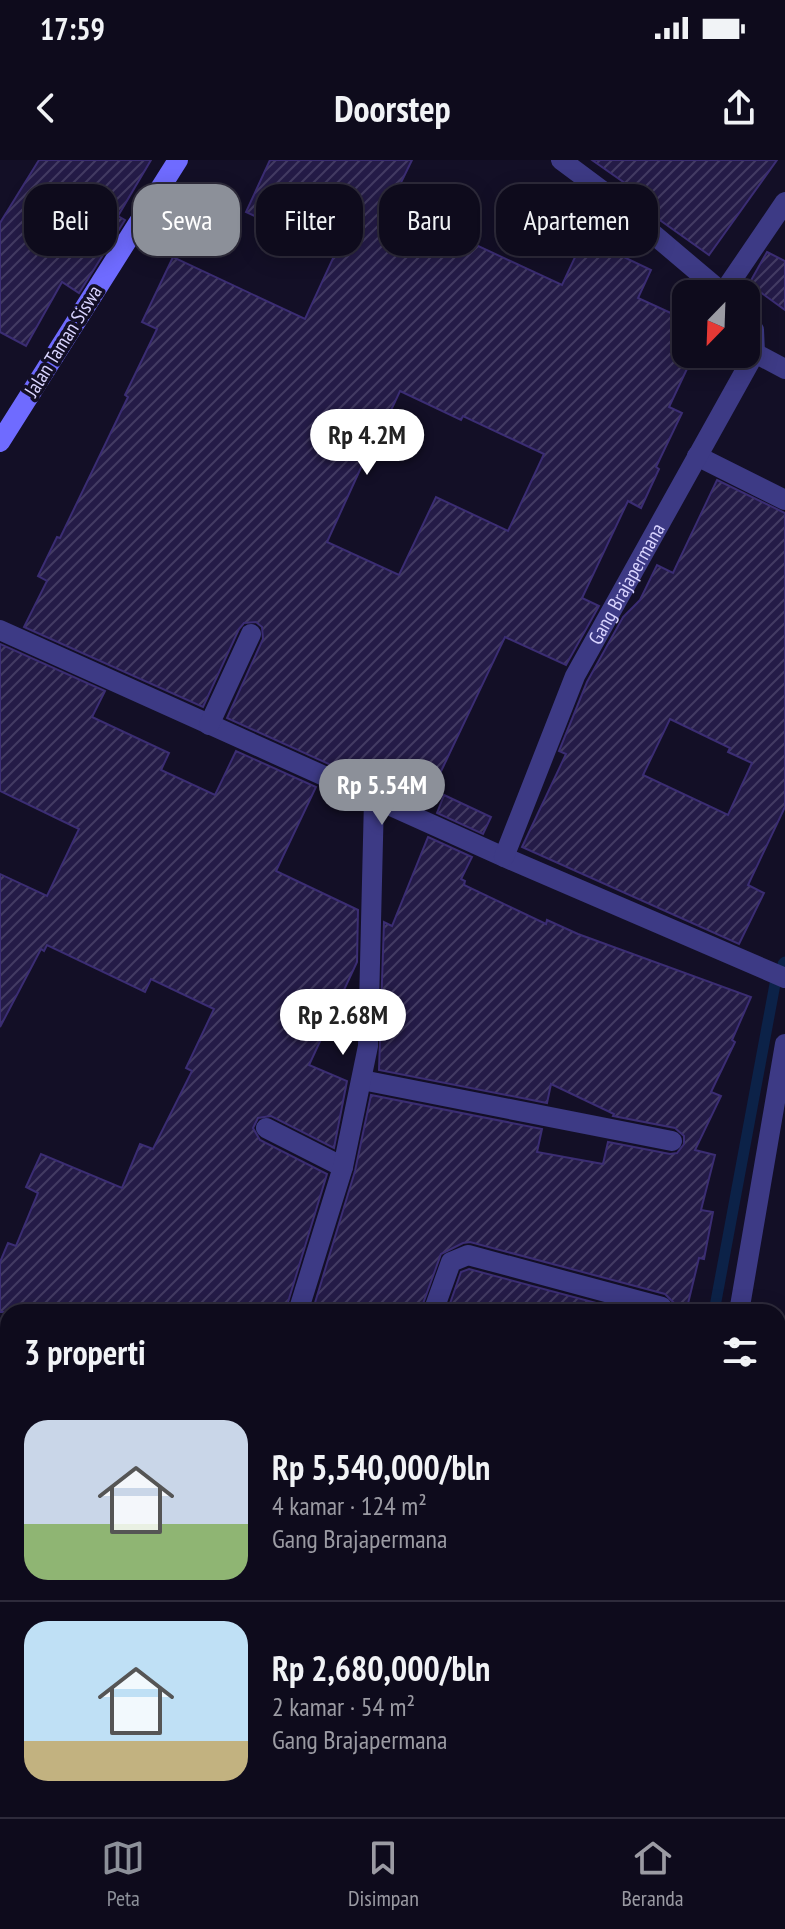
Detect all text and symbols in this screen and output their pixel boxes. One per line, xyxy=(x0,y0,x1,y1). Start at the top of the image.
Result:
text: 17:59 xyxy=(40,9,105,48)
text: Doorstep xyxy=(334,85,451,132)
icon: back xyxy=(24,86,68,130)
icon: share xyxy=(717,86,761,130)
chip: Beli xyxy=(24,184,117,256)
chip: Sewa xyxy=(133,184,240,256)
chip: Filter xyxy=(256,184,363,256)
chip: Baru xyxy=(379,184,480,256)
chip: Apartemen xyxy=(496,184,658,256)
street label: Jalan Taman Siswa xyxy=(18,280,108,402)
north arrow xyxy=(672,280,760,368)
map controls xyxy=(672,280,760,368)
pin: Rp 4.2M xyxy=(293,409,441,477)
text: Rp 4.2M xyxy=(328,418,406,451)
street label: Gang Brajapermana xyxy=(582,518,671,649)
pin: Rp 5.54M xyxy=(299,759,465,827)
text: Rp 5.54M xyxy=(337,768,427,801)
pin: Rp 2.68M xyxy=(260,989,426,1057)
text: Rp 2.68M xyxy=(298,998,388,1031)
text: 3 properti xyxy=(24,1330,146,1374)
icon: filters xyxy=(718,1330,762,1374)
text: Rp 5,540,000/bln xyxy=(272,1445,490,1489)
icon: home xyxy=(88,1452,184,1548)
text: 4 kamar · 124 m² xyxy=(272,1489,427,1522)
text: Gang Brajapermana xyxy=(272,1522,447,1555)
text: Rp 2,680,000/bln xyxy=(272,1646,490,1690)
icon: home xyxy=(88,1653,184,1749)
text: 2 kamar · 54 m² xyxy=(272,1690,415,1723)
text: Gang Brajapermana xyxy=(272,1723,447,1756)
tab: Peta xyxy=(101,1836,145,1912)
tab: Disimpan xyxy=(348,1836,419,1912)
tab: Beranda xyxy=(621,1836,684,1912)

